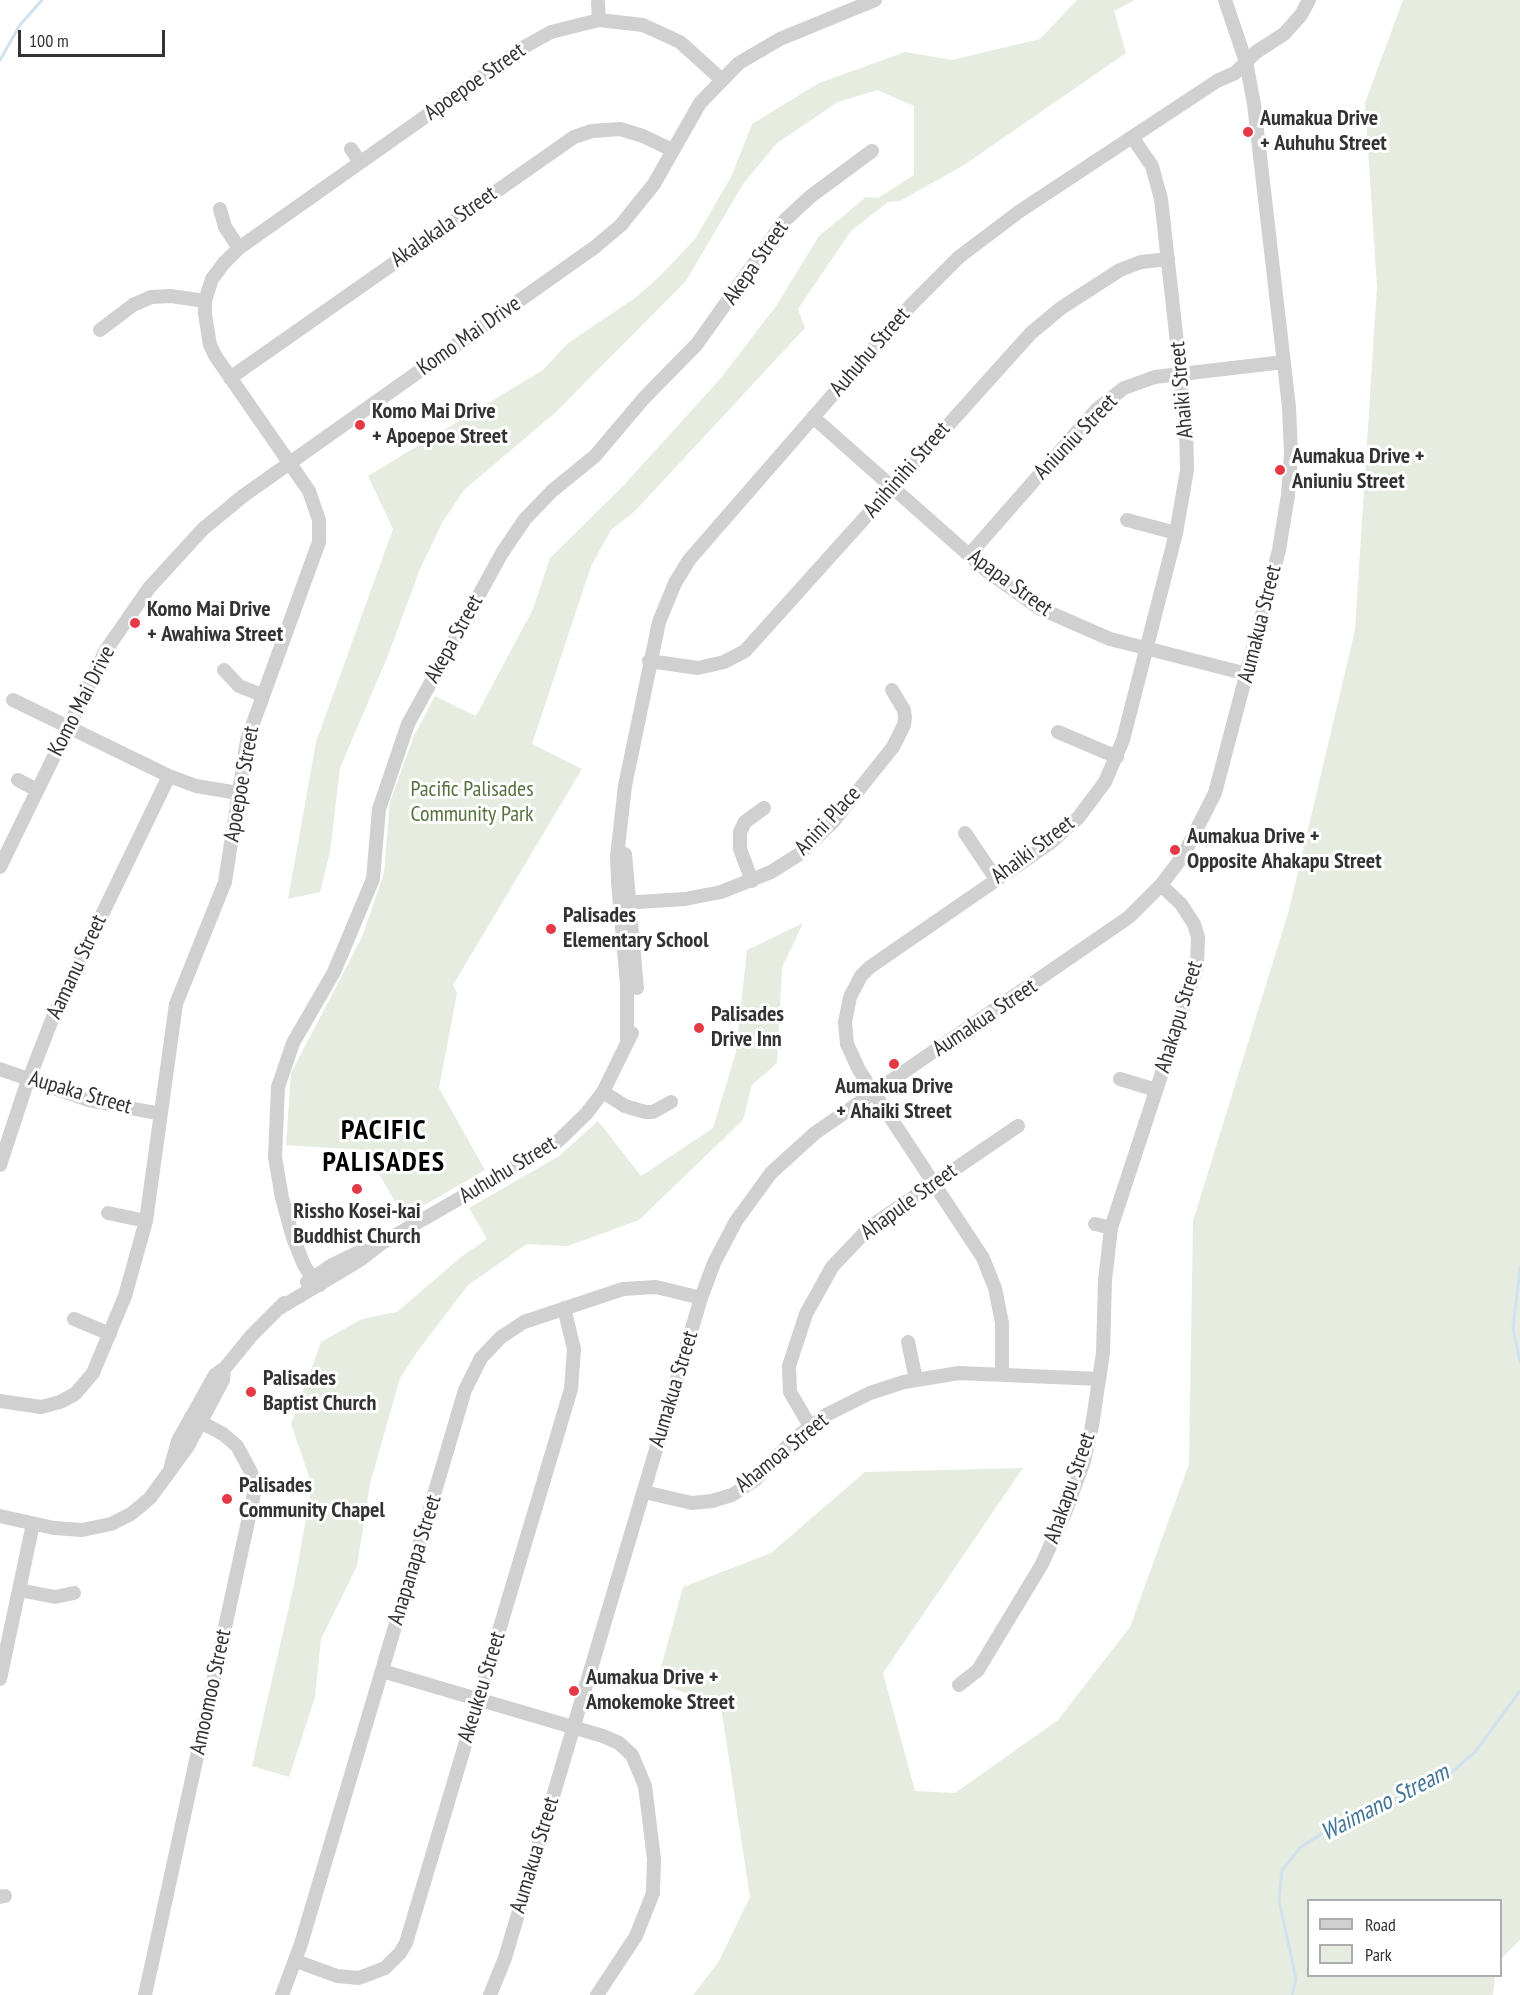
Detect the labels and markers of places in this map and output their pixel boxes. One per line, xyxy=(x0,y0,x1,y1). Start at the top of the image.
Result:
place label: Aumakua Drive + Auhuhu Street xyxy=(1260,106,1387,158)
marker: Aumakua Drive + Auhuhu Street xyxy=(1241,125,1255,139)
place label: Komo Mai Drive + Apoepoe Street xyxy=(372,399,508,451)
marker: Komo Mai Drive + Apoepoe Street xyxy=(353,418,367,432)
place label: Aumakua Drive + Aniuniu Street xyxy=(1292,444,1424,496)
marker: Aumakua Drive + Aniuniu Street xyxy=(1273,463,1287,477)
place label: Komo Mai Drive + Awahiwa Street xyxy=(147,597,283,648)
marker: Komo Mai Drive + Awahiwa Street xyxy=(128,616,142,630)
place label: Aumakua Drive + Opposite Ahakapu Street xyxy=(1187,824,1382,876)
marker: Aumakua Drive + Opposite Ahakapu Street xyxy=(1168,843,1182,857)
place label: Palisades Elementary School xyxy=(563,903,709,954)
marker: Palisades Elementary School xyxy=(544,922,558,936)
place label: Palisades Drive Inn xyxy=(711,1002,784,1054)
marker: Palisades Drive Inn xyxy=(692,1021,706,1035)
marker: Aumakua Drive + Ahaiki Street xyxy=(887,1057,901,1071)
place label: Aumakua Drive + Ahaiki Street xyxy=(835,1074,953,1126)
marker: Rissho Kosei-kai Buddhist Church xyxy=(350,1182,364,1196)
place label: Rissho Kosei-kai Buddhist Church xyxy=(293,1199,421,1250)
place label: Palisades Baptist Church xyxy=(263,1366,376,1418)
marker: Palisades Baptist Church xyxy=(244,1385,258,1399)
place label: Palisades Community Chapel xyxy=(239,1473,385,1524)
marker: Palisades Community Chapel xyxy=(220,1492,234,1506)
place label: Aumakua Drive + Amokemoke Street xyxy=(586,1665,735,1717)
marker: Aumakua Drive + Amokemoke Street xyxy=(567,1684,581,1698)

